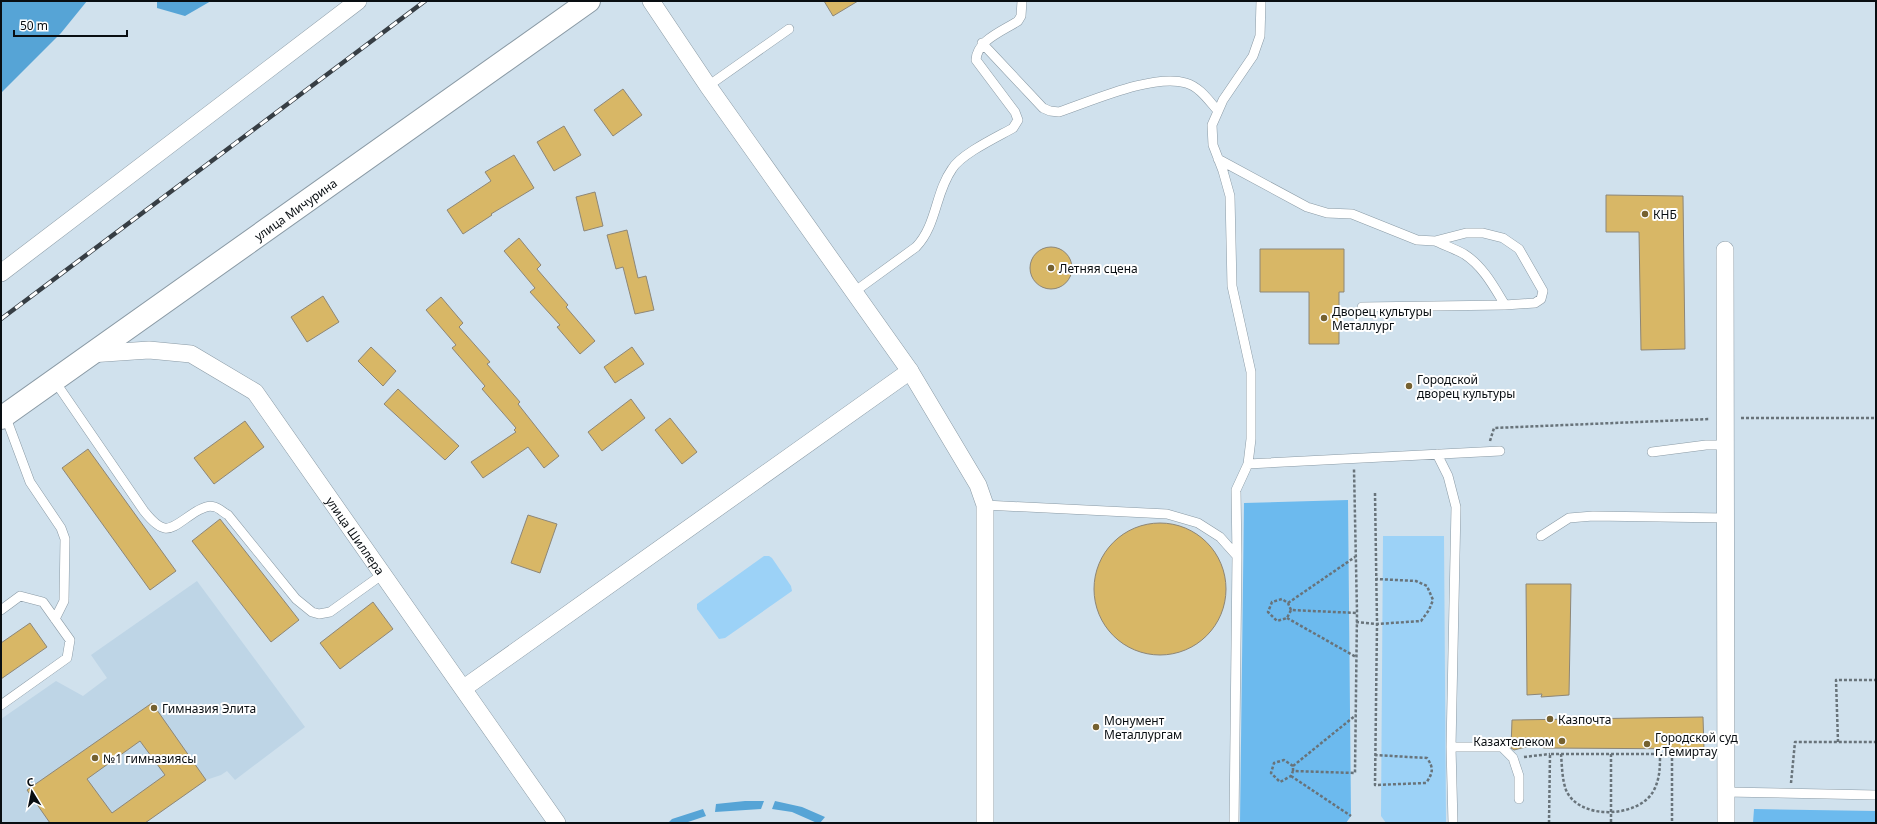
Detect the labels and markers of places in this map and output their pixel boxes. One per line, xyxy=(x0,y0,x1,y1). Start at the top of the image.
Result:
place label: КНБ xyxy=(1653,206,1677,223)
marker: КНБ xyxy=(1640,209,1650,219)
place label: Летняя сцена xyxy=(1059,260,1138,277)
marker: Летняя сцена xyxy=(1046,263,1056,273)
place label: Дворец культуры Металлург xyxy=(1332,303,1432,334)
marker: Дворец культуры Металлург xyxy=(1319,313,1329,323)
place label: Городской дворец культуры xyxy=(1417,371,1515,402)
marker: Городской дворец культуры xyxy=(1404,381,1414,391)
place label: Гимназия Элита xyxy=(162,700,256,717)
marker: Гимназия Элита xyxy=(149,703,159,713)
place label: Казпочта xyxy=(1558,711,1612,728)
place label: Монумент Металлургам xyxy=(1104,712,1182,743)
marker: Казпочта xyxy=(1545,714,1555,724)
marker: Монумент Металлургам xyxy=(1091,722,1101,732)
place label: Городской суд г.Темиртау xyxy=(1655,729,1739,760)
place label: Казахтелеком xyxy=(1473,733,1554,750)
marker: Казахтелеком xyxy=(1557,736,1567,746)
marker: Городской суд г.Темиртау xyxy=(1642,739,1652,749)
place label: №1 гимназиясы xyxy=(103,750,196,767)
marker: №1 гимназиясы xyxy=(90,753,100,763)

